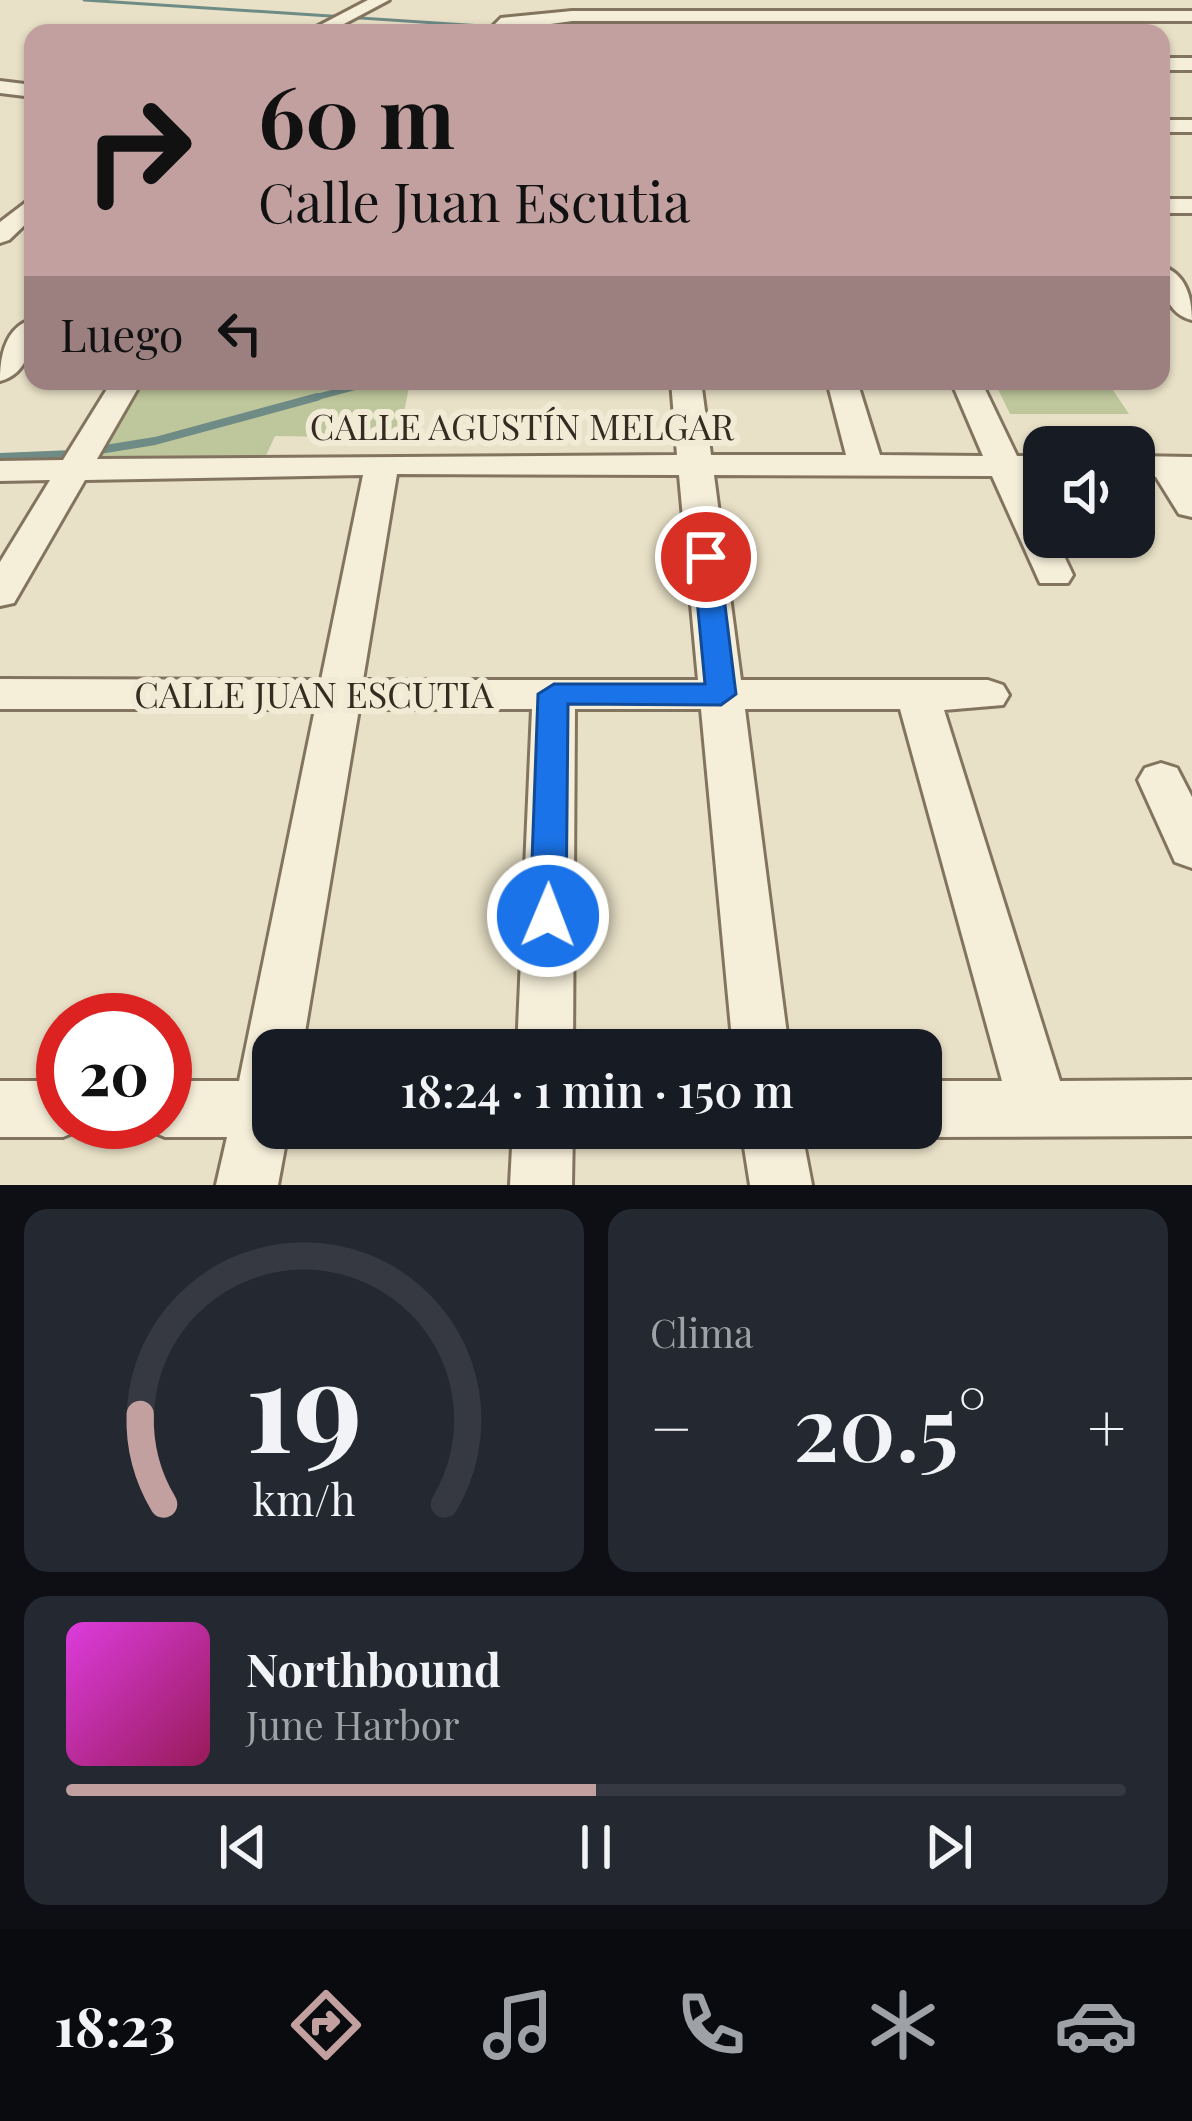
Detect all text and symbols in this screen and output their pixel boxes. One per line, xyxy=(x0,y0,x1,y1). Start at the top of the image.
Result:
text: 60 m xyxy=(258,58,455,170)
icon: right xyxy=(60,72,216,228)
text: Calle Juan Escutia xyxy=(258,165,690,237)
icon: left xyxy=(207,300,273,366)
text: Luego xyxy=(60,303,183,363)
street label: CALLE AGUSTÍN MELGAR xyxy=(310,401,735,449)
map controls xyxy=(1023,426,1155,558)
button: sound xyxy=(1023,426,1155,558)
pin xyxy=(655,506,757,608)
icon: arrive xyxy=(673,524,739,590)
street label: CALLE JUAN ESCUTIA xyxy=(134,669,494,717)
position arrow xyxy=(485,853,611,979)
speed limit sign: 20 xyxy=(36,993,192,1149)
text: 18:24 · 1 min · 150 m xyxy=(400,1059,794,1119)
text: Clima xyxy=(650,1306,753,1358)
text: 19 xyxy=(246,1318,362,1484)
text: 20.5° xyxy=(793,1365,987,1485)
text: − xyxy=(650,1382,693,1470)
text: + xyxy=(1087,1382,1126,1470)
text: km/h xyxy=(253,1469,355,1526)
text: Northbound xyxy=(246,1638,501,1698)
text: June Harbor xyxy=(246,1698,460,1750)
icon: previous xyxy=(210,1814,276,1880)
icon: pause xyxy=(563,1814,629,1880)
icon: next xyxy=(916,1814,982,1880)
icon: directions xyxy=(284,1983,368,2067)
icon: music xyxy=(476,1983,560,2067)
icon: phone xyxy=(669,1983,753,2067)
icon: climate xyxy=(861,1983,945,2067)
icon: car xyxy=(1054,1983,1138,2067)
text: 18:23 xyxy=(54,1989,175,2061)

